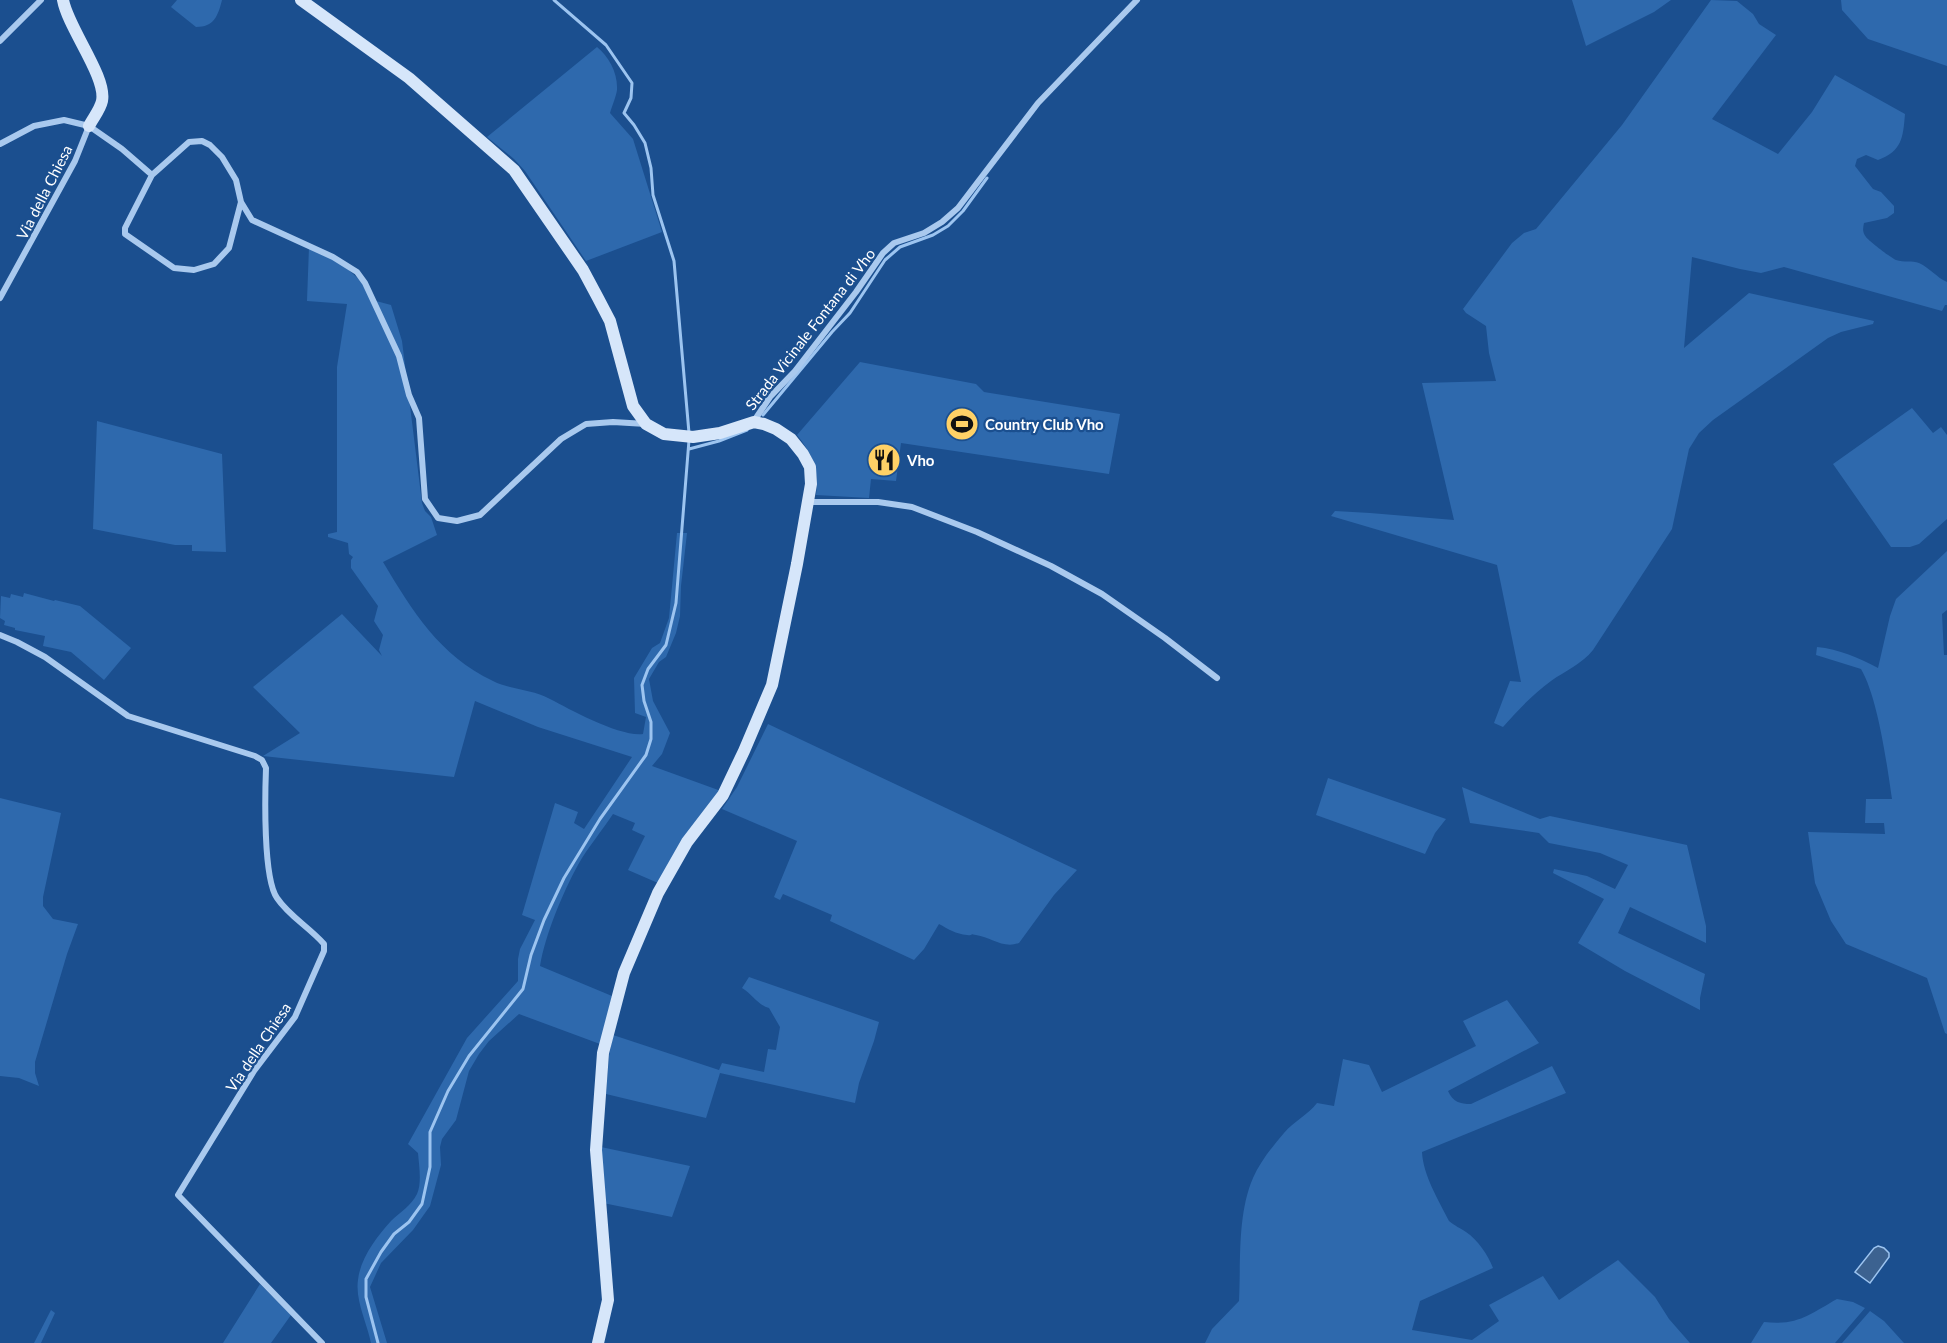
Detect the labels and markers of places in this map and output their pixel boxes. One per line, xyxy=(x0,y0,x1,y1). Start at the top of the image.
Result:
sports icon: Country Club Vho xyxy=(944,406,980,442)
place label: Country Club Vho xyxy=(985,415,1104,433)
restaurant icon: Vho xyxy=(866,442,902,478)
place label: Vho xyxy=(906,451,935,469)

